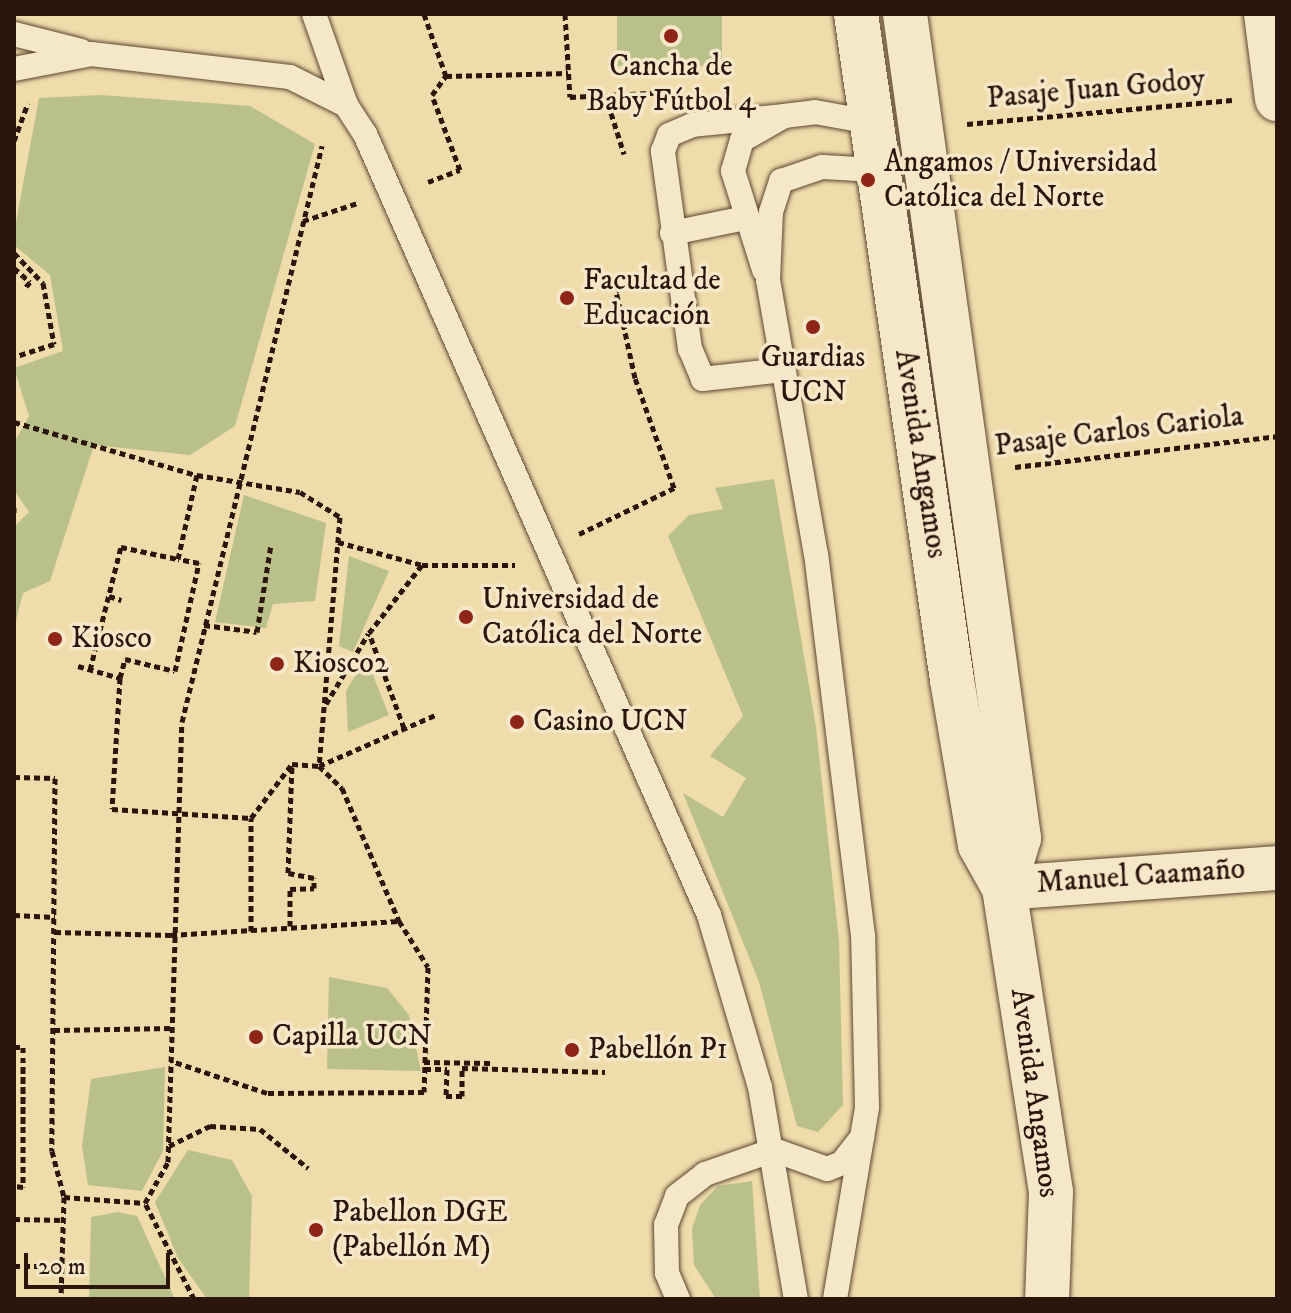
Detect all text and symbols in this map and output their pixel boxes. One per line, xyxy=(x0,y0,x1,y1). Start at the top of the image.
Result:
marker: Cancha de Baby Fútbol 4 xyxy=(662,27,680,45)
place label: Cancha de Baby Fútbol 4 xyxy=(586,49,756,120)
street label: Pasaje Juan Godoy xyxy=(985,63,1207,117)
place label: Angamos / Universidad Católica del Norte xyxy=(884,145,1157,216)
marker: Angamos / Universidad Católica del Norte xyxy=(859,171,877,189)
place label: Facultad de Educación xyxy=(583,263,721,334)
marker: Facultad de Educación xyxy=(558,289,576,307)
marker: Guardias UCN xyxy=(804,318,822,336)
place label: Guardias UCN xyxy=(761,340,865,410)
street label: Avenida Angamos xyxy=(886,347,954,561)
street label: Pasaje Carlos Cariola xyxy=(993,399,1245,465)
place label: Universidad de Católica del Norte xyxy=(482,582,702,652)
marker: Universidad de Católica del Norte xyxy=(457,608,475,626)
place label: Kiosco xyxy=(71,621,152,657)
marker: Kiosco xyxy=(46,630,64,648)
place label: Kiosco2 xyxy=(293,646,389,682)
marker: Kiosco2 xyxy=(268,655,286,673)
place label: Casino UCN xyxy=(533,704,688,740)
marker: Casino UCN xyxy=(508,713,526,731)
street label: Manuel Caamaño xyxy=(1036,852,1246,902)
street label: Avenida Angamos xyxy=(1002,986,1066,1200)
place label: Capilla UCN xyxy=(272,1019,432,1055)
marker: Capilla UCN xyxy=(247,1028,265,1046)
place label: Pabellón P1 xyxy=(588,1032,728,1068)
marker: Pabellón P1 xyxy=(563,1041,581,1059)
place label: Pabellon DGE (Pabellón M) xyxy=(332,1195,508,1266)
marker: Pabellon DGE (Pabellón M) xyxy=(307,1221,325,1239)
scale bar xyxy=(28,1237,174,1287)
text: 20 m xyxy=(38,1252,86,1282)

